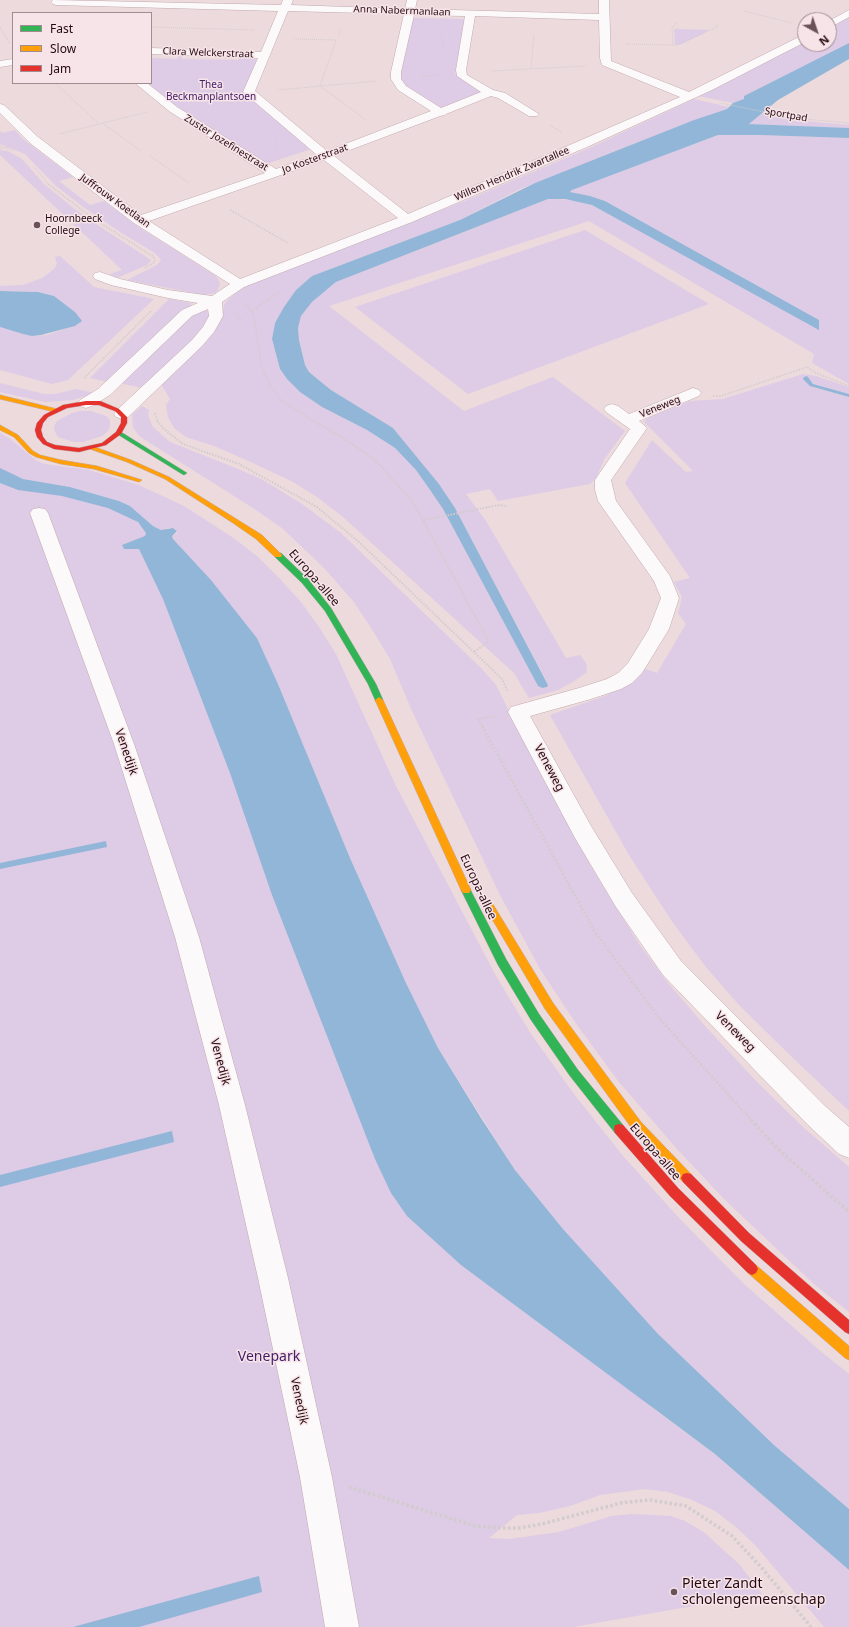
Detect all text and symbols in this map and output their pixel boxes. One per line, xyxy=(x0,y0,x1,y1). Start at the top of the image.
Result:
street label: Anna Nabermanlaan xyxy=(353,3,451,19)
legend xyxy=(12,12,152,84)
north arrow xyxy=(797,12,837,52)
text: Fast xyxy=(50,20,73,37)
text: N xyxy=(816,32,833,49)
text: Slow xyxy=(50,40,76,57)
street label: Clara Welckerstraat xyxy=(162,45,254,61)
text: Jam xyxy=(50,60,71,77)
park label: Thea Beckmanplantsoen xyxy=(166,79,256,102)
street label: Sportpad xyxy=(764,105,808,125)
street label: Zuster Jozefinestraat xyxy=(182,112,270,174)
street label: Jo Kosterstraat xyxy=(281,142,349,176)
street label: Willem Hendrik Zwartallee xyxy=(453,144,571,204)
street label: Juffrouw Koetlaan xyxy=(78,171,152,231)
place label: Hoornbeeck College xyxy=(45,213,102,236)
marker: Hoornbeeck College xyxy=(32,220,42,230)
street label: Veneweg xyxy=(638,393,682,421)
street label: Europa-allee xyxy=(285,547,343,609)
street label: Venedijk xyxy=(111,727,141,777)
street label: Veneweg xyxy=(531,742,567,794)
street label: Europa-allee xyxy=(457,852,499,922)
street label: Veneweg xyxy=(712,1009,758,1055)
street label: Venedijk xyxy=(207,1037,233,1087)
street label: Europa-allee xyxy=(626,1121,684,1183)
park label: Venepark xyxy=(238,1349,300,1365)
street label: Venedijk xyxy=(287,1376,311,1426)
place label: Pieter Zandt scholengemeenschap xyxy=(682,1576,825,1608)
marker: Pieter Zandt scholengemeenschap xyxy=(669,1587,679,1597)

